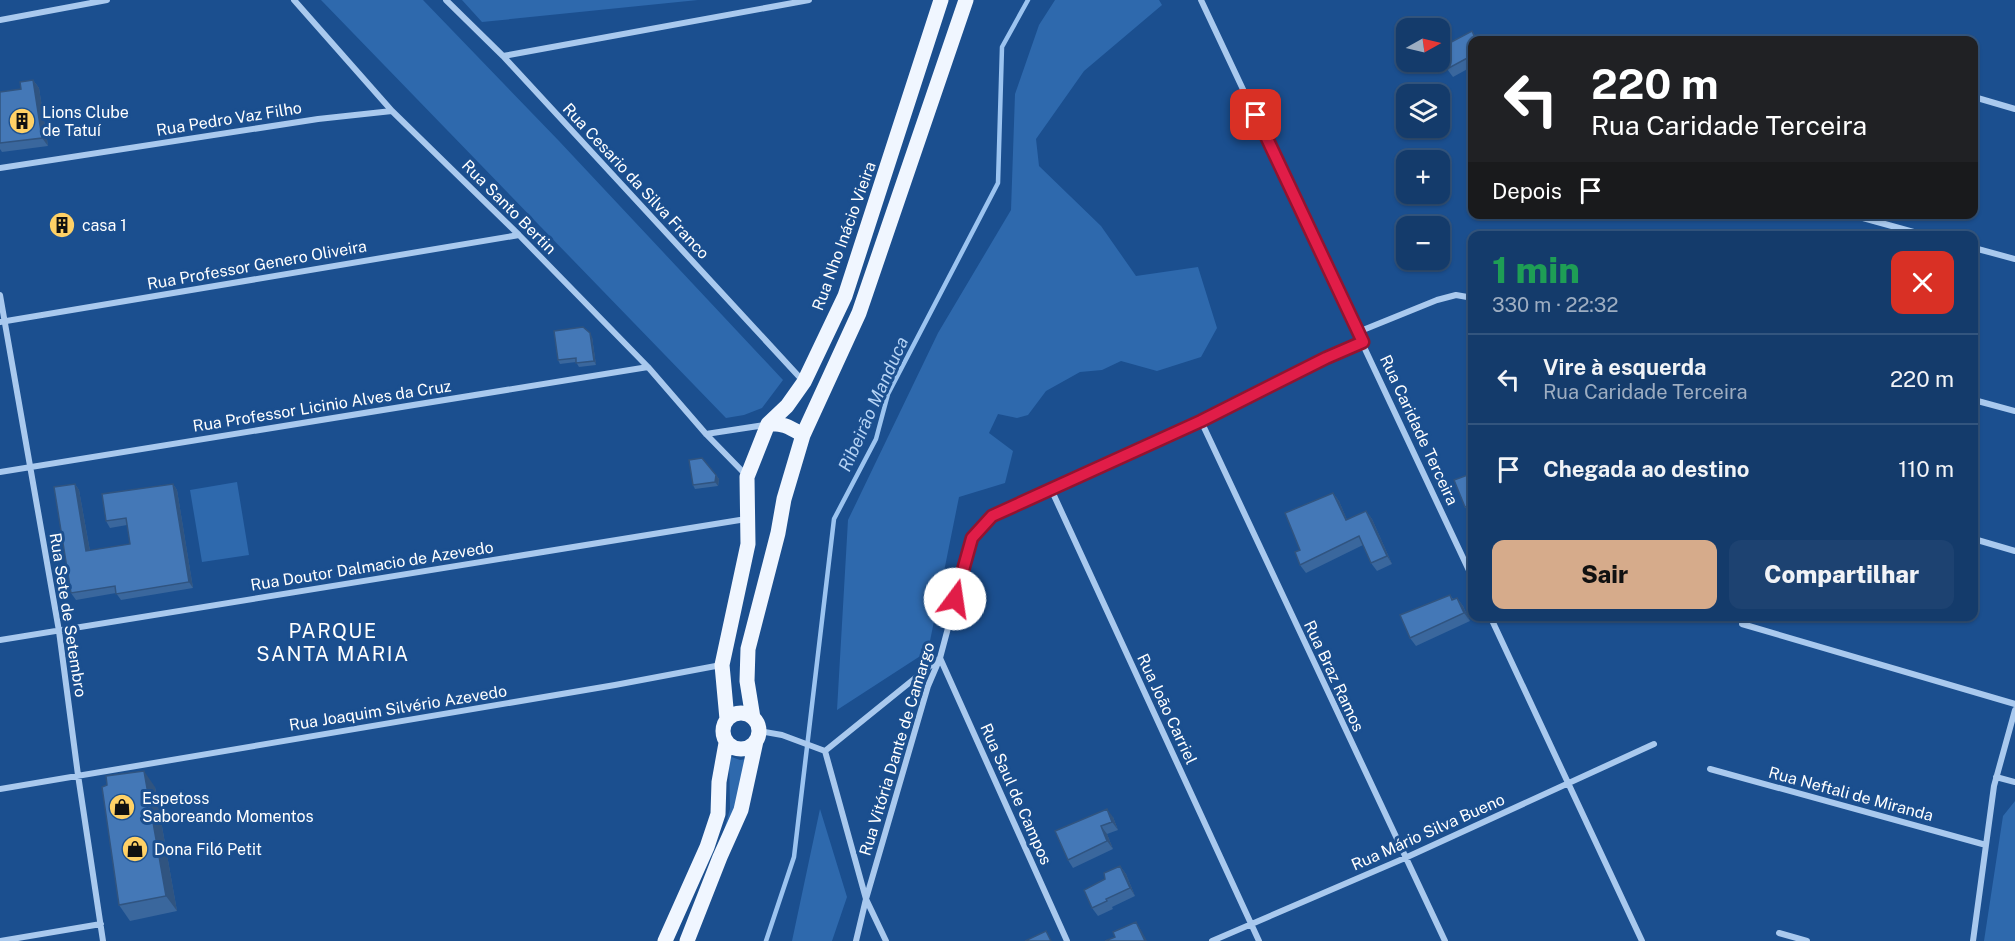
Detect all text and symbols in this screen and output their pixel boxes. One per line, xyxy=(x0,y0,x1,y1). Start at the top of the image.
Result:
north arrow xyxy=(1396,18,1450,72)
map controls xyxy=(1396,18,1450,270)
text: 220 m xyxy=(1591,59,1719,108)
icon: left xyxy=(1492,60,1570,138)
button: layers xyxy=(1396,84,1450,138)
pin xyxy=(1230,89,1281,140)
street label: Rua Pedro Vaz Filho xyxy=(155,98,303,140)
icon: arrive xyxy=(1239,98,1272,131)
street label: Rua Cesario da Silva Franco xyxy=(559,99,713,263)
place label: Lions Clube de Tatuí xyxy=(42,103,129,140)
building icon: Lions Clube de Tatuí xyxy=(7,106,37,136)
text: Rua Caridade Terceira xyxy=(1591,109,1867,141)
button: + xyxy=(1396,150,1450,204)
street label: Rua Santo Bertin xyxy=(458,156,560,258)
street label: Rua Nho Inácio Vieira xyxy=(808,159,880,313)
icon: arrive xyxy=(1574,174,1607,207)
text: Depois xyxy=(1492,178,1562,204)
building icon: casa 1 xyxy=(47,210,77,240)
place label: casa 1 xyxy=(82,216,127,235)
button: − xyxy=(1396,216,1450,270)
street label: Rua Professor Genero Oliveira xyxy=(146,236,368,294)
text: 1 min xyxy=(1492,249,1580,291)
button: close xyxy=(1891,251,1954,314)
text: 330 m · 22:32 xyxy=(1492,293,1618,317)
water label: Ribeirão Manduca xyxy=(834,333,912,475)
street label: Rua Caridade Terceira xyxy=(1376,352,1462,508)
text: Vire à esquerda xyxy=(1543,354,1707,380)
icon: left xyxy=(1492,363,1525,396)
text: 220 m xyxy=(1890,366,1954,392)
street label: Rua Professor Licinio Alves da Cruz xyxy=(191,376,453,436)
text: Rua Caridade Terceira xyxy=(1543,380,1748,404)
icon: arrive xyxy=(1492,453,1525,486)
text: Chegada ao destino xyxy=(1543,456,1749,482)
text: 110 m xyxy=(1898,456,1954,482)
street label: Rua Sete de Setembro xyxy=(46,531,90,699)
street label: Rua Doutor Dalmacio de Azevedo xyxy=(249,537,495,595)
button: Sair xyxy=(1492,540,1717,609)
button: Compartilhar xyxy=(1729,540,1954,609)
position arrow xyxy=(923,567,987,631)
street label: Rua Braz Ramos xyxy=(1300,617,1368,735)
district label: PARQUE SANTA MARIA xyxy=(256,619,410,666)
street label: Rua Vitória Dante de Camargo xyxy=(855,640,939,858)
street label: Rua João Carriel xyxy=(1133,651,1201,767)
street label: Rua Joaquim Silvério Azevedo xyxy=(288,681,508,735)
street label: Rua Saul de Campos xyxy=(976,720,1056,868)
street label: Rua Neftali de Miranda xyxy=(1767,763,1935,825)
place label: Espetoss Saboreando Momentos xyxy=(142,789,314,826)
street label: Rua Mário Silva Bueno xyxy=(1348,790,1508,874)
shop icon: Espetoss Saboreando Momentos xyxy=(107,792,137,822)
shop icon: Dona Filó Petit xyxy=(120,834,150,864)
place label: Dona Filó Petit xyxy=(154,840,262,859)

